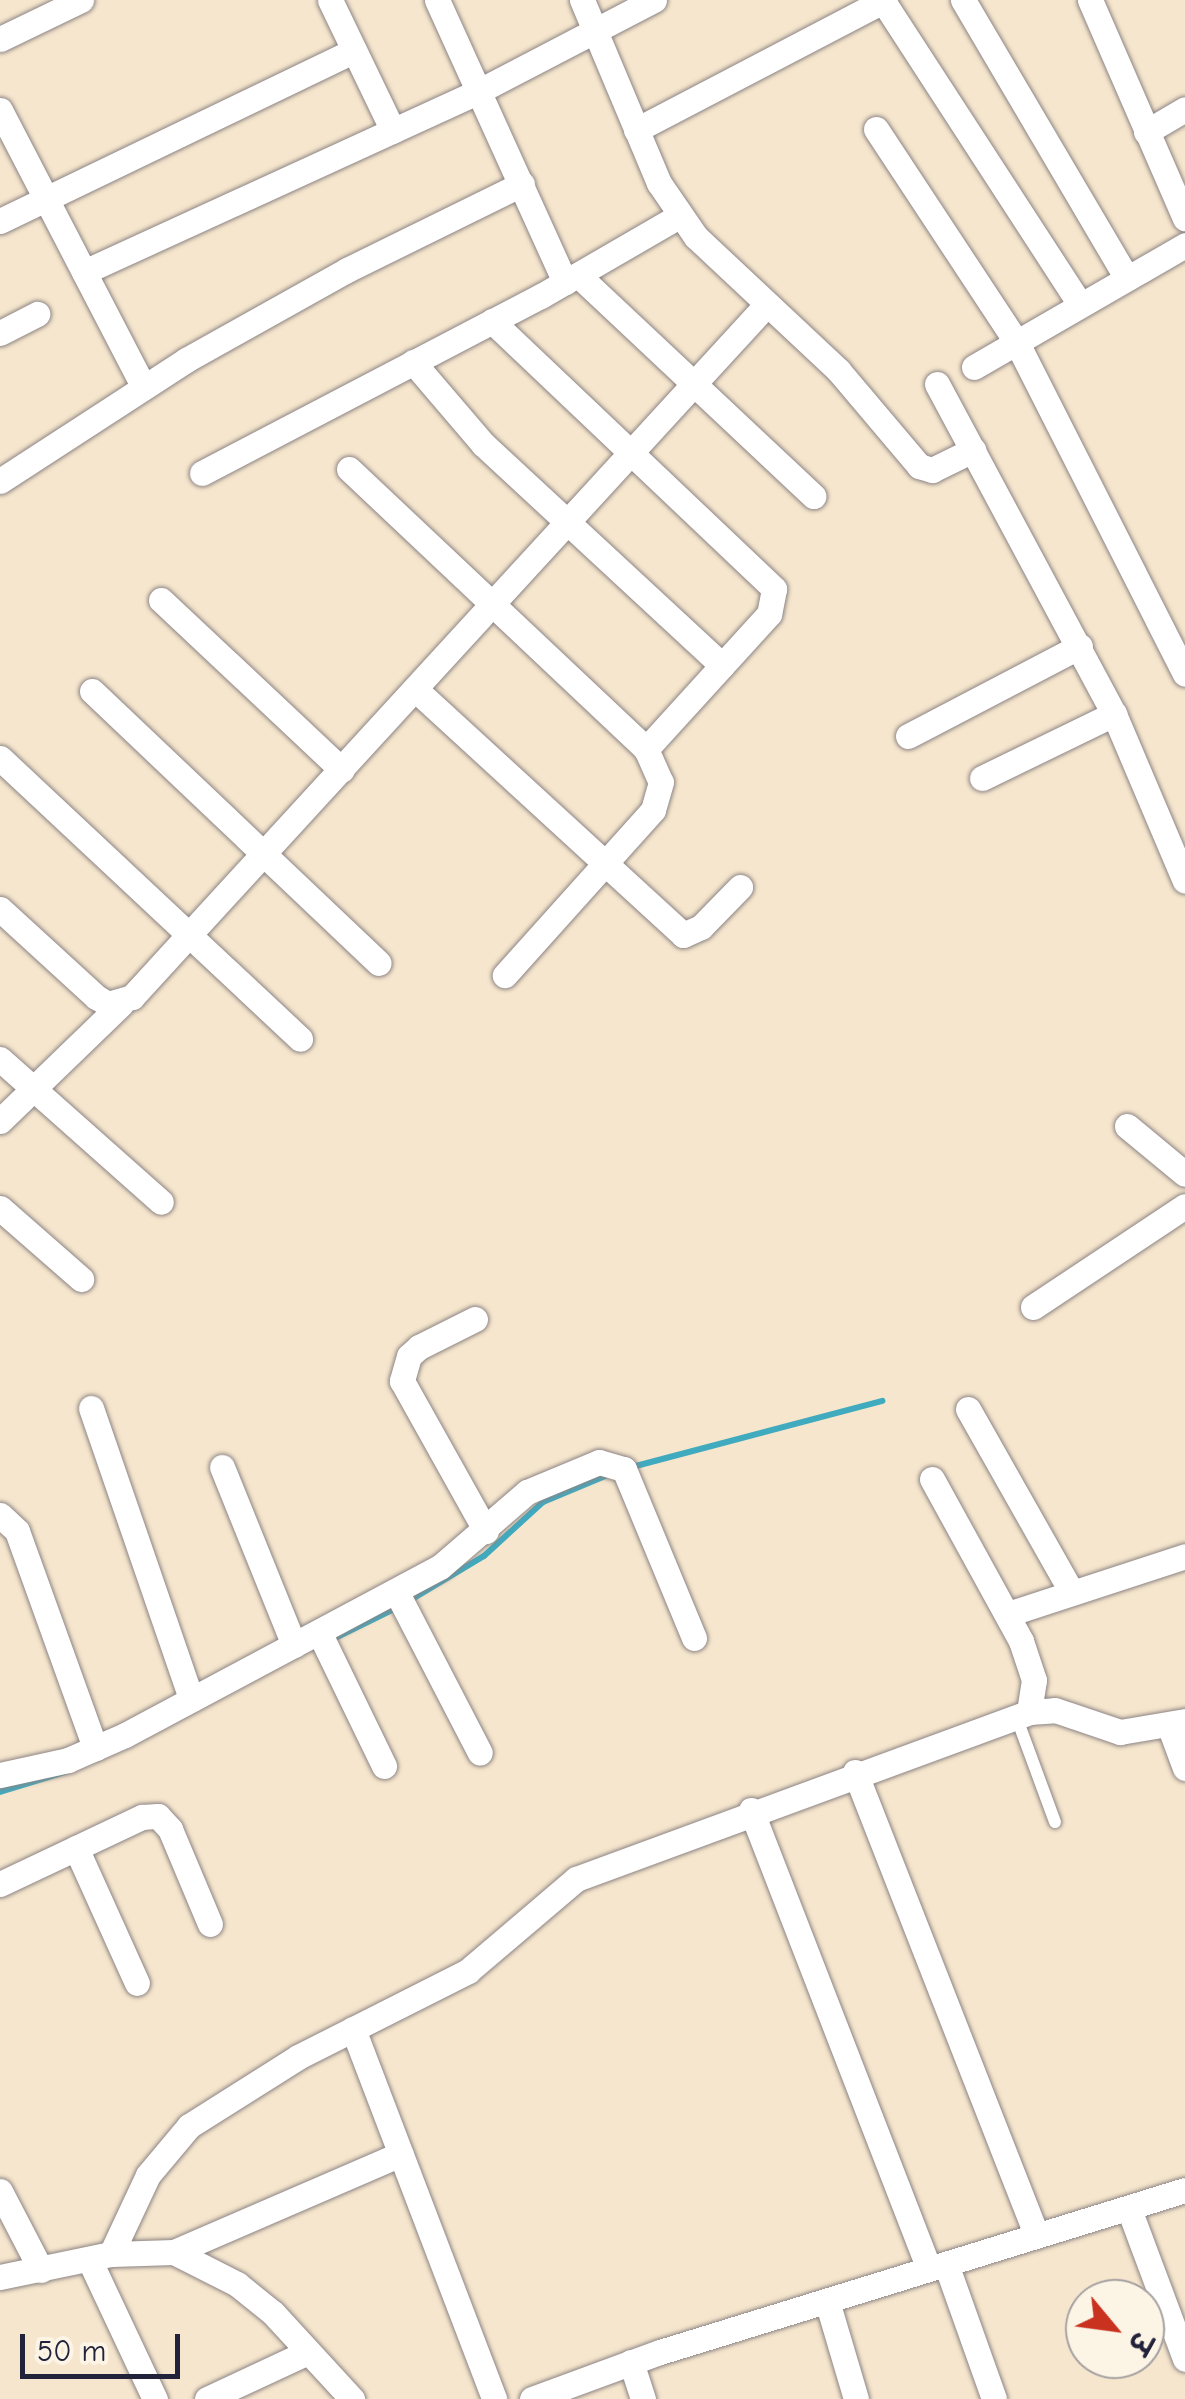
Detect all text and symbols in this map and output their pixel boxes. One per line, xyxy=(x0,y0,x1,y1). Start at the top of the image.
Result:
north arrow xyxy=(1065,2279,1165,2379)
scale bar xyxy=(25,2314,185,2376)
text: उ xyxy=(1121,2327,1158,2358)
text: 50 m xyxy=(37,2334,106,2369)

